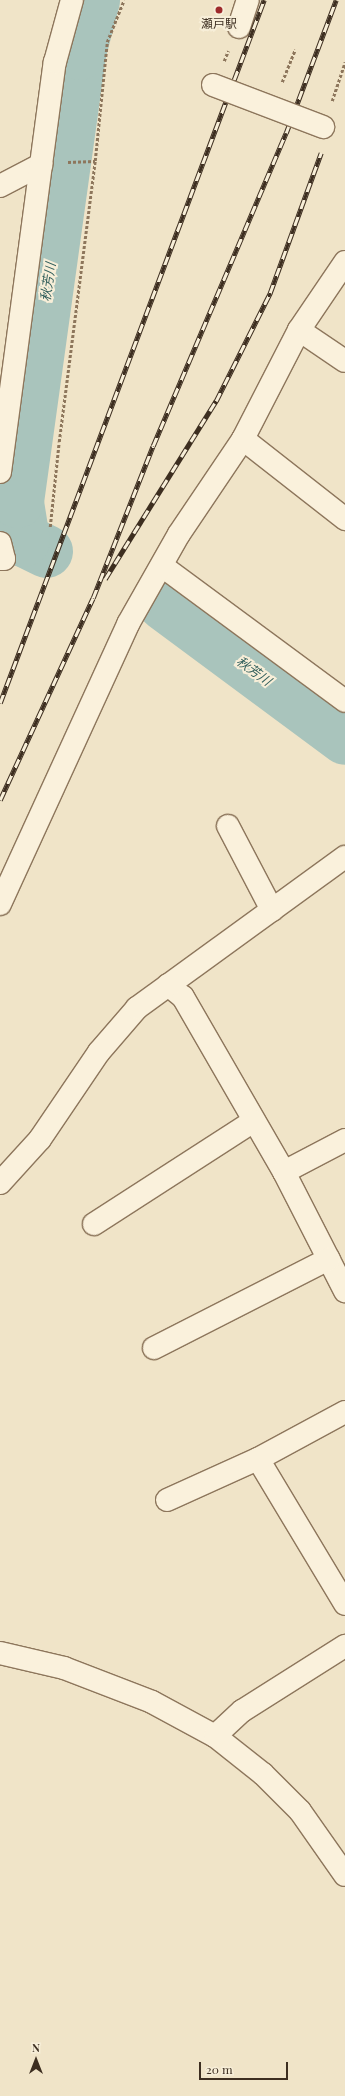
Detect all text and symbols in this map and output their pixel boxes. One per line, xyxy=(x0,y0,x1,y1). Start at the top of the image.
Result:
marker: 瀬戸駅 xyxy=(214,5,224,15)
place label: 瀬戸駅 xyxy=(201,17,237,31)
water label: 秋芳川 xyxy=(38,262,58,302)
water label: 秋芳川 xyxy=(234,653,274,689)
north arrow xyxy=(16,2040,56,2080)
text: N xyxy=(32,2040,40,2055)
scale bar xyxy=(201,2054,290,2080)
text: 20 m xyxy=(206,2061,233,2077)

